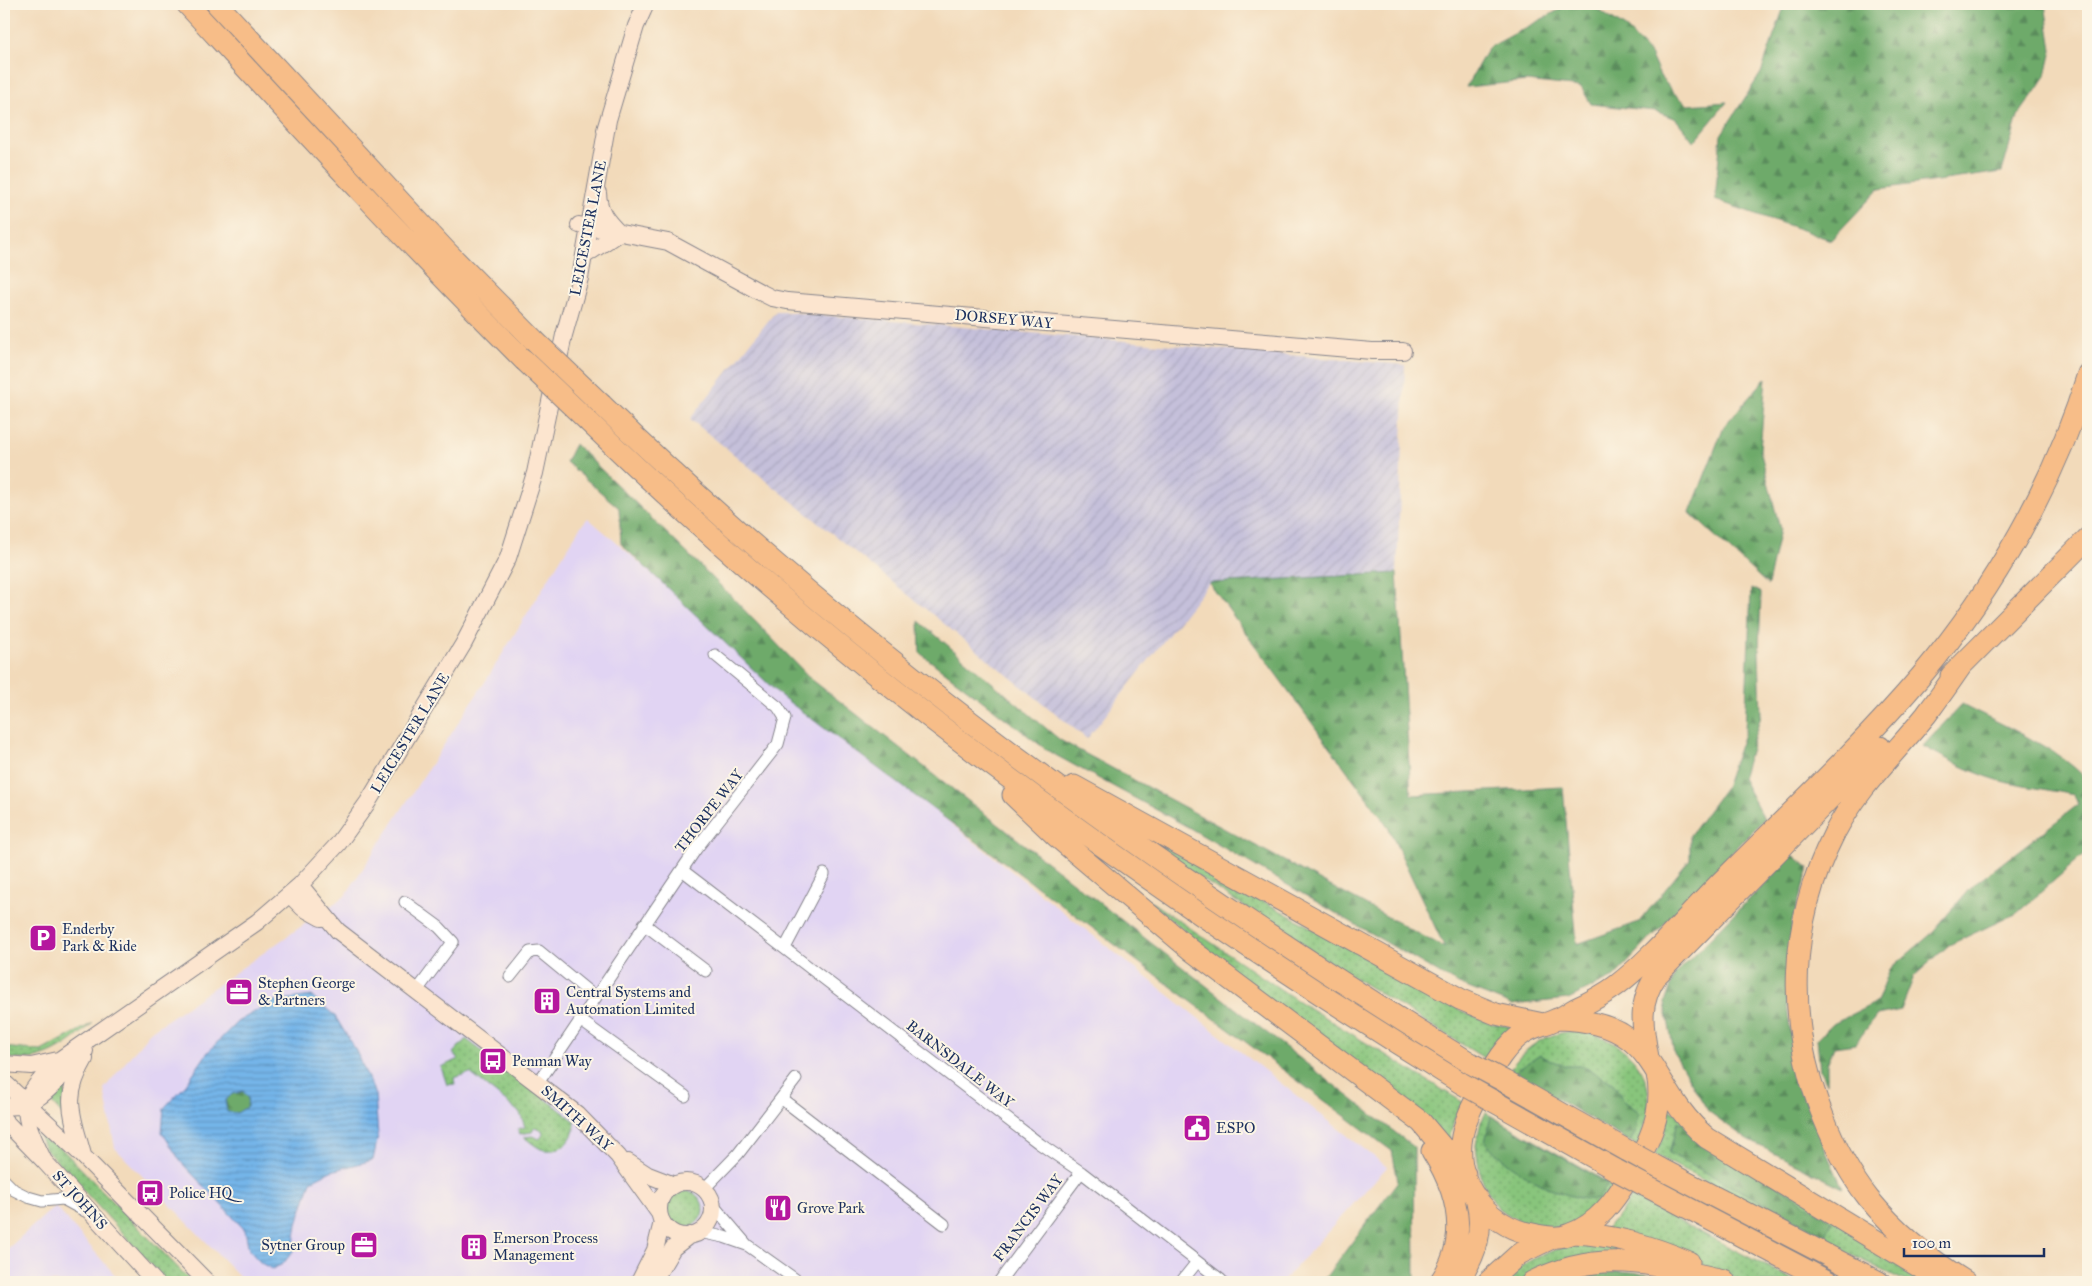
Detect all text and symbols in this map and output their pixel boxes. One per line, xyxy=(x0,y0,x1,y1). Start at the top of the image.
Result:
street label: LEICESTER LANE xyxy=(566,159,610,297)
street label: DORSEY WAY xyxy=(954,306,1054,332)
street label: LEICESTER LANE xyxy=(367,669,453,797)
street label: THORPE WAY xyxy=(671,766,747,856)
place label: Enderby Park & Ride xyxy=(62,920,137,955)
parking icon: Enderby Park & Ride xyxy=(28,923,58,953)
place label: Stephen George & Partners xyxy=(258,974,355,1009)
office icon: Stephen George & Partners xyxy=(224,977,254,1007)
place label: Central Systems and Automation Limited xyxy=(565,983,696,1018)
building icon: Central Systems and Automation Limited xyxy=(532,986,562,1016)
street label: BARNSDALE WAY xyxy=(903,1016,1018,1112)
bus stop icon: Penman Way xyxy=(478,1046,508,1076)
place label: Penman Way xyxy=(512,1052,593,1070)
street label: SMITH WAY xyxy=(538,1081,617,1155)
public building icon: ESPO xyxy=(1182,1113,1212,1143)
place label: ESPO xyxy=(1216,1119,1255,1137)
street label: ST JOHNS xyxy=(48,1167,111,1234)
street label: FRANCIS WAY xyxy=(989,1171,1067,1265)
bus stop icon: Police HQ xyxy=(135,1178,165,1208)
place label: Police HQ xyxy=(169,1184,243,1202)
restaurant icon: Grove Park xyxy=(763,1193,793,1223)
place label: Grove Park xyxy=(797,1199,865,1217)
scale bar xyxy=(1904,1226,2044,1258)
place label: Emerson Process Management xyxy=(493,1229,598,1264)
office icon: Sytner Group xyxy=(349,1230,379,1260)
building icon: Emerson Process Management xyxy=(459,1232,489,1262)
text: 100 m xyxy=(1912,1234,1952,1252)
place label: Sytner Group xyxy=(261,1236,345,1254)

